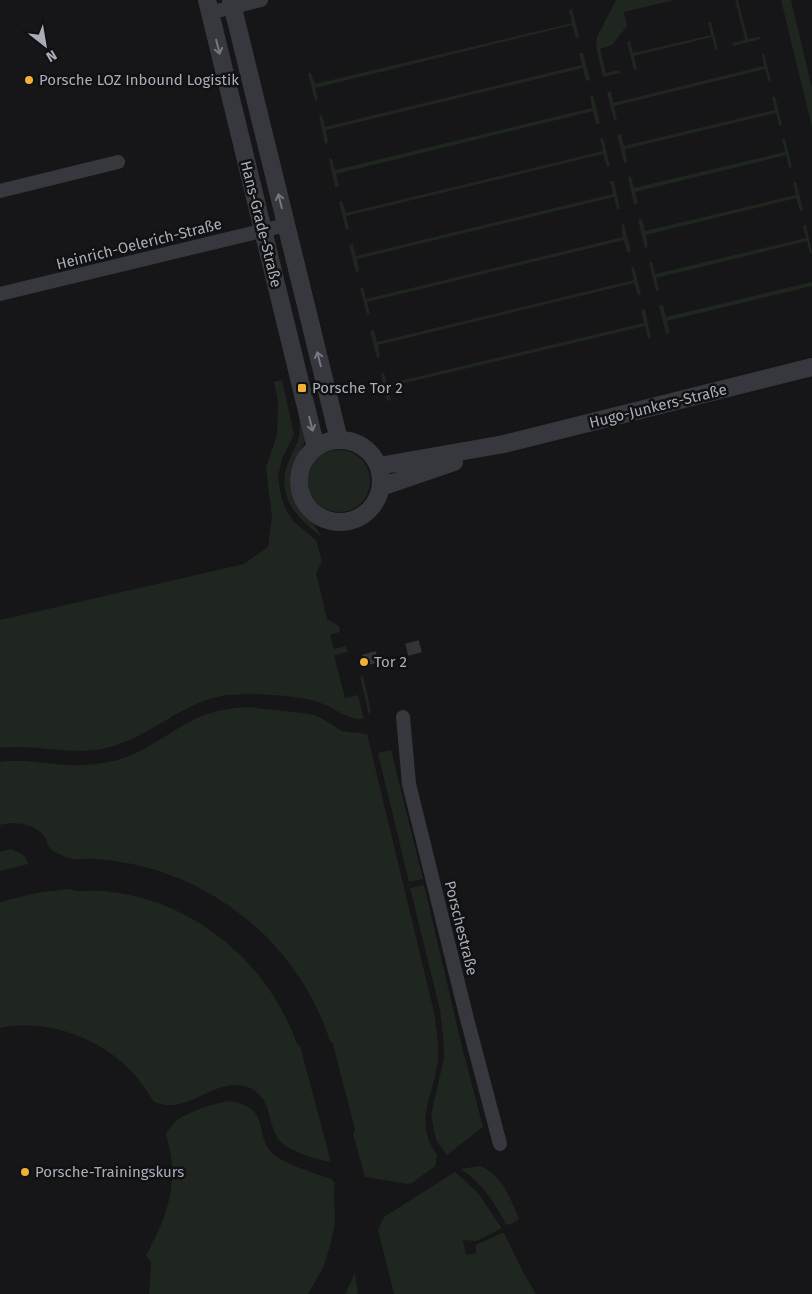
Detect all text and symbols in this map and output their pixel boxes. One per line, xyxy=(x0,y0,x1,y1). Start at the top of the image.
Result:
north arrow xyxy=(20,20,70,70)
one-way arrow xyxy=(214,39,223,55)
text: N xyxy=(43,46,60,65)
place label: Porsche LOZ Inbound Logistik xyxy=(39,71,239,89)
marker: Porsche LOZ Inbound Logistik xyxy=(23,74,35,86)
street label: Hans-Grade-Straße xyxy=(237,159,285,289)
one-way arrow xyxy=(275,193,284,209)
street label: Heinrich-Oelerich-Straße xyxy=(54,215,224,273)
one-way arrow xyxy=(314,351,323,367)
place label: Porsche Tor 2 xyxy=(312,379,403,397)
street label: Hugo-Junkers-Straße xyxy=(587,380,729,432)
marker: Porsche Tor 2 xyxy=(296,382,308,394)
one-way arrow xyxy=(307,416,316,432)
place label: Tor 2 xyxy=(374,653,407,671)
marker: Tor 2 xyxy=(358,656,370,668)
street label: Porschestraße xyxy=(441,879,481,977)
place label: Porsche-Trainingskurs xyxy=(35,1163,184,1181)
marker: Porsche-Trainingskurs xyxy=(19,1166,31,1178)

